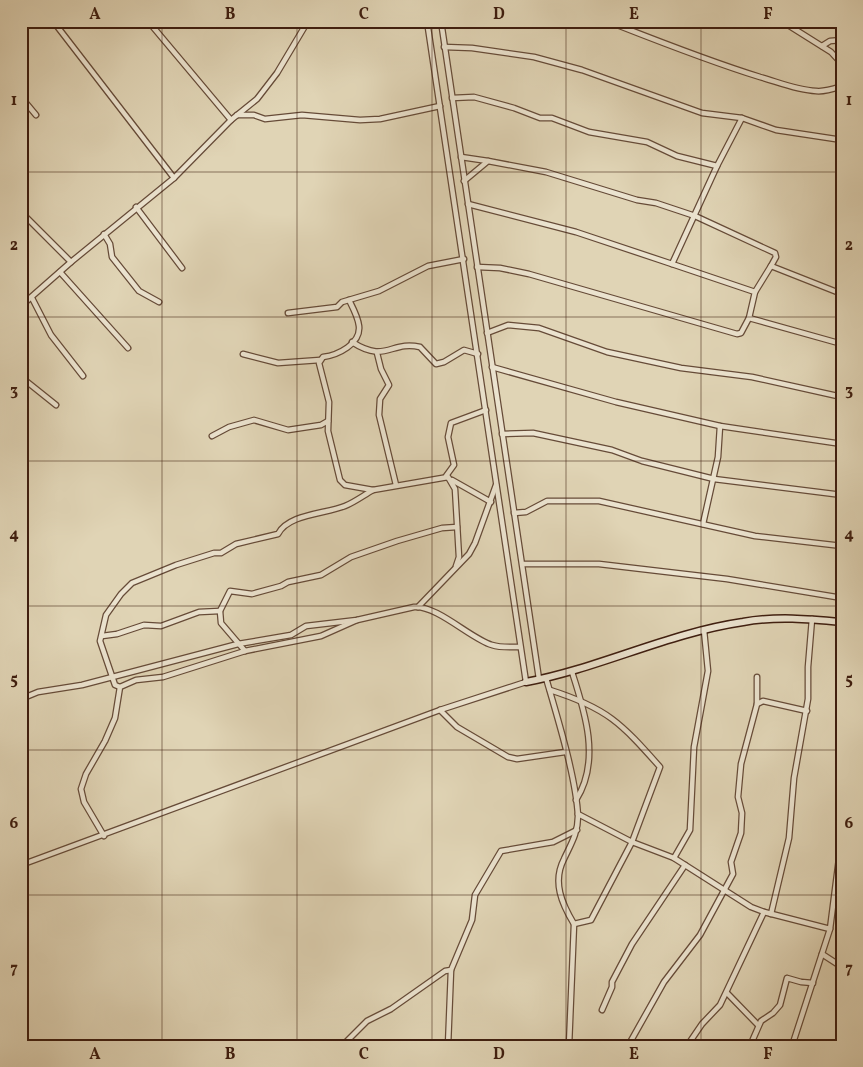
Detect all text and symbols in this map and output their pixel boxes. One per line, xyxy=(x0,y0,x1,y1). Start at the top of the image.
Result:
text: A xyxy=(89,4,101,26)
text: B xyxy=(225,4,236,26)
text: C xyxy=(359,4,369,26)
text: D xyxy=(493,4,505,26)
text: E xyxy=(629,4,639,26)
text: F xyxy=(763,4,773,26)
text: 1 xyxy=(11,90,17,112)
text: 1 xyxy=(846,90,852,112)
text: 2 xyxy=(10,235,18,257)
text: 2 xyxy=(845,235,853,257)
text: 3 xyxy=(10,380,18,402)
text: 3 xyxy=(845,380,853,402)
text: 4 xyxy=(9,524,19,546)
text: 4 xyxy=(844,524,854,546)
text: 5 xyxy=(10,669,18,691)
text: 5 xyxy=(845,669,853,691)
text: 6 xyxy=(10,813,19,835)
text: 6 xyxy=(845,813,854,835)
text: 7 xyxy=(10,958,18,980)
text: 7 xyxy=(845,958,853,980)
text: A xyxy=(89,1044,101,1066)
text: B xyxy=(225,1044,236,1066)
text: C xyxy=(359,1044,369,1066)
text: D xyxy=(493,1044,505,1066)
text: E xyxy=(629,1044,639,1066)
text: F xyxy=(763,1044,773,1066)

